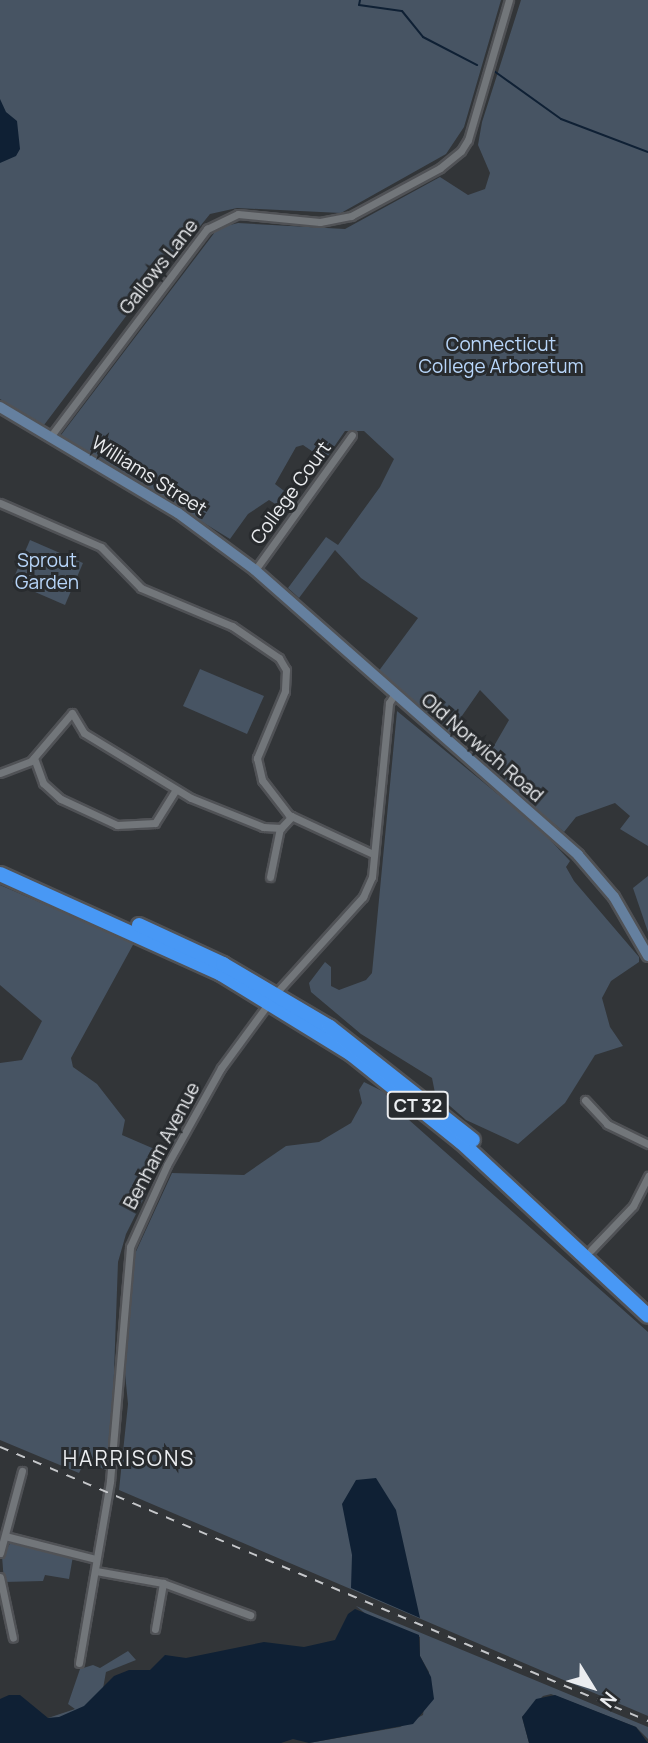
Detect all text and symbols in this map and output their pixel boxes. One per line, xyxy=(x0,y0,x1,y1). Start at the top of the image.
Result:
street label: Gallows Lane xyxy=(115,215,203,319)
park label: Connecticut College Arboretum xyxy=(418,334,584,378)
street label: Williams Street xyxy=(87,432,211,520)
street label: College Court xyxy=(246,437,336,549)
park label: Sprout Garden xyxy=(15,550,79,594)
street label: Old Norwich Road xyxy=(416,689,548,807)
street label: Benham Avenue xyxy=(119,1079,205,1213)
road number: CT 32 xyxy=(386,1090,450,1120)
district label: HARRISONS xyxy=(64,1445,194,1471)
north arrow xyxy=(557,1652,627,1722)
text: N xyxy=(594,1687,623,1713)

